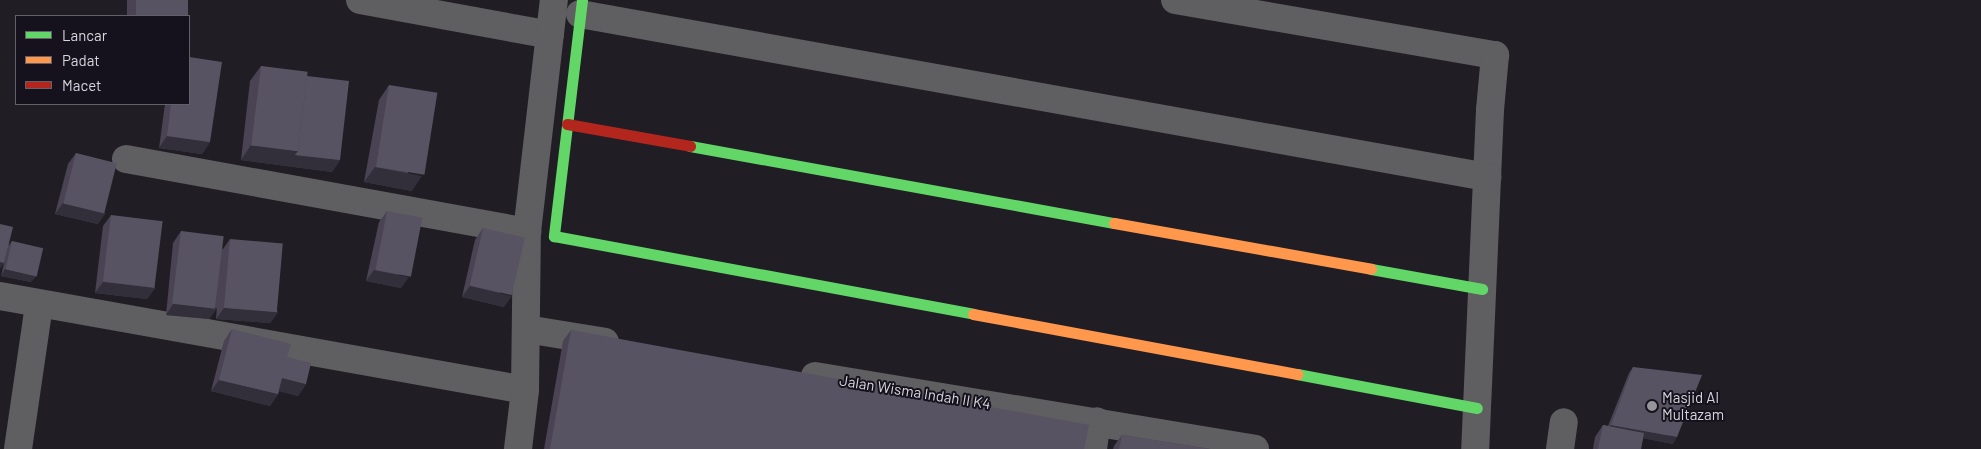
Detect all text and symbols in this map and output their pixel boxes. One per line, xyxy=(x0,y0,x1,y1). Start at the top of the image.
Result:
legend xyxy=(15,15,190,105)
text: Lancar xyxy=(62,26,107,44)
text: Padat xyxy=(62,51,100,69)
text: Macet xyxy=(62,76,102,94)
street label: Jalan Wisma Indah II K4 xyxy=(838,371,992,413)
place label: Masjid Al Multazam xyxy=(1662,388,1724,423)
marker: Masjid Al Multazam xyxy=(1646,400,1658,412)

